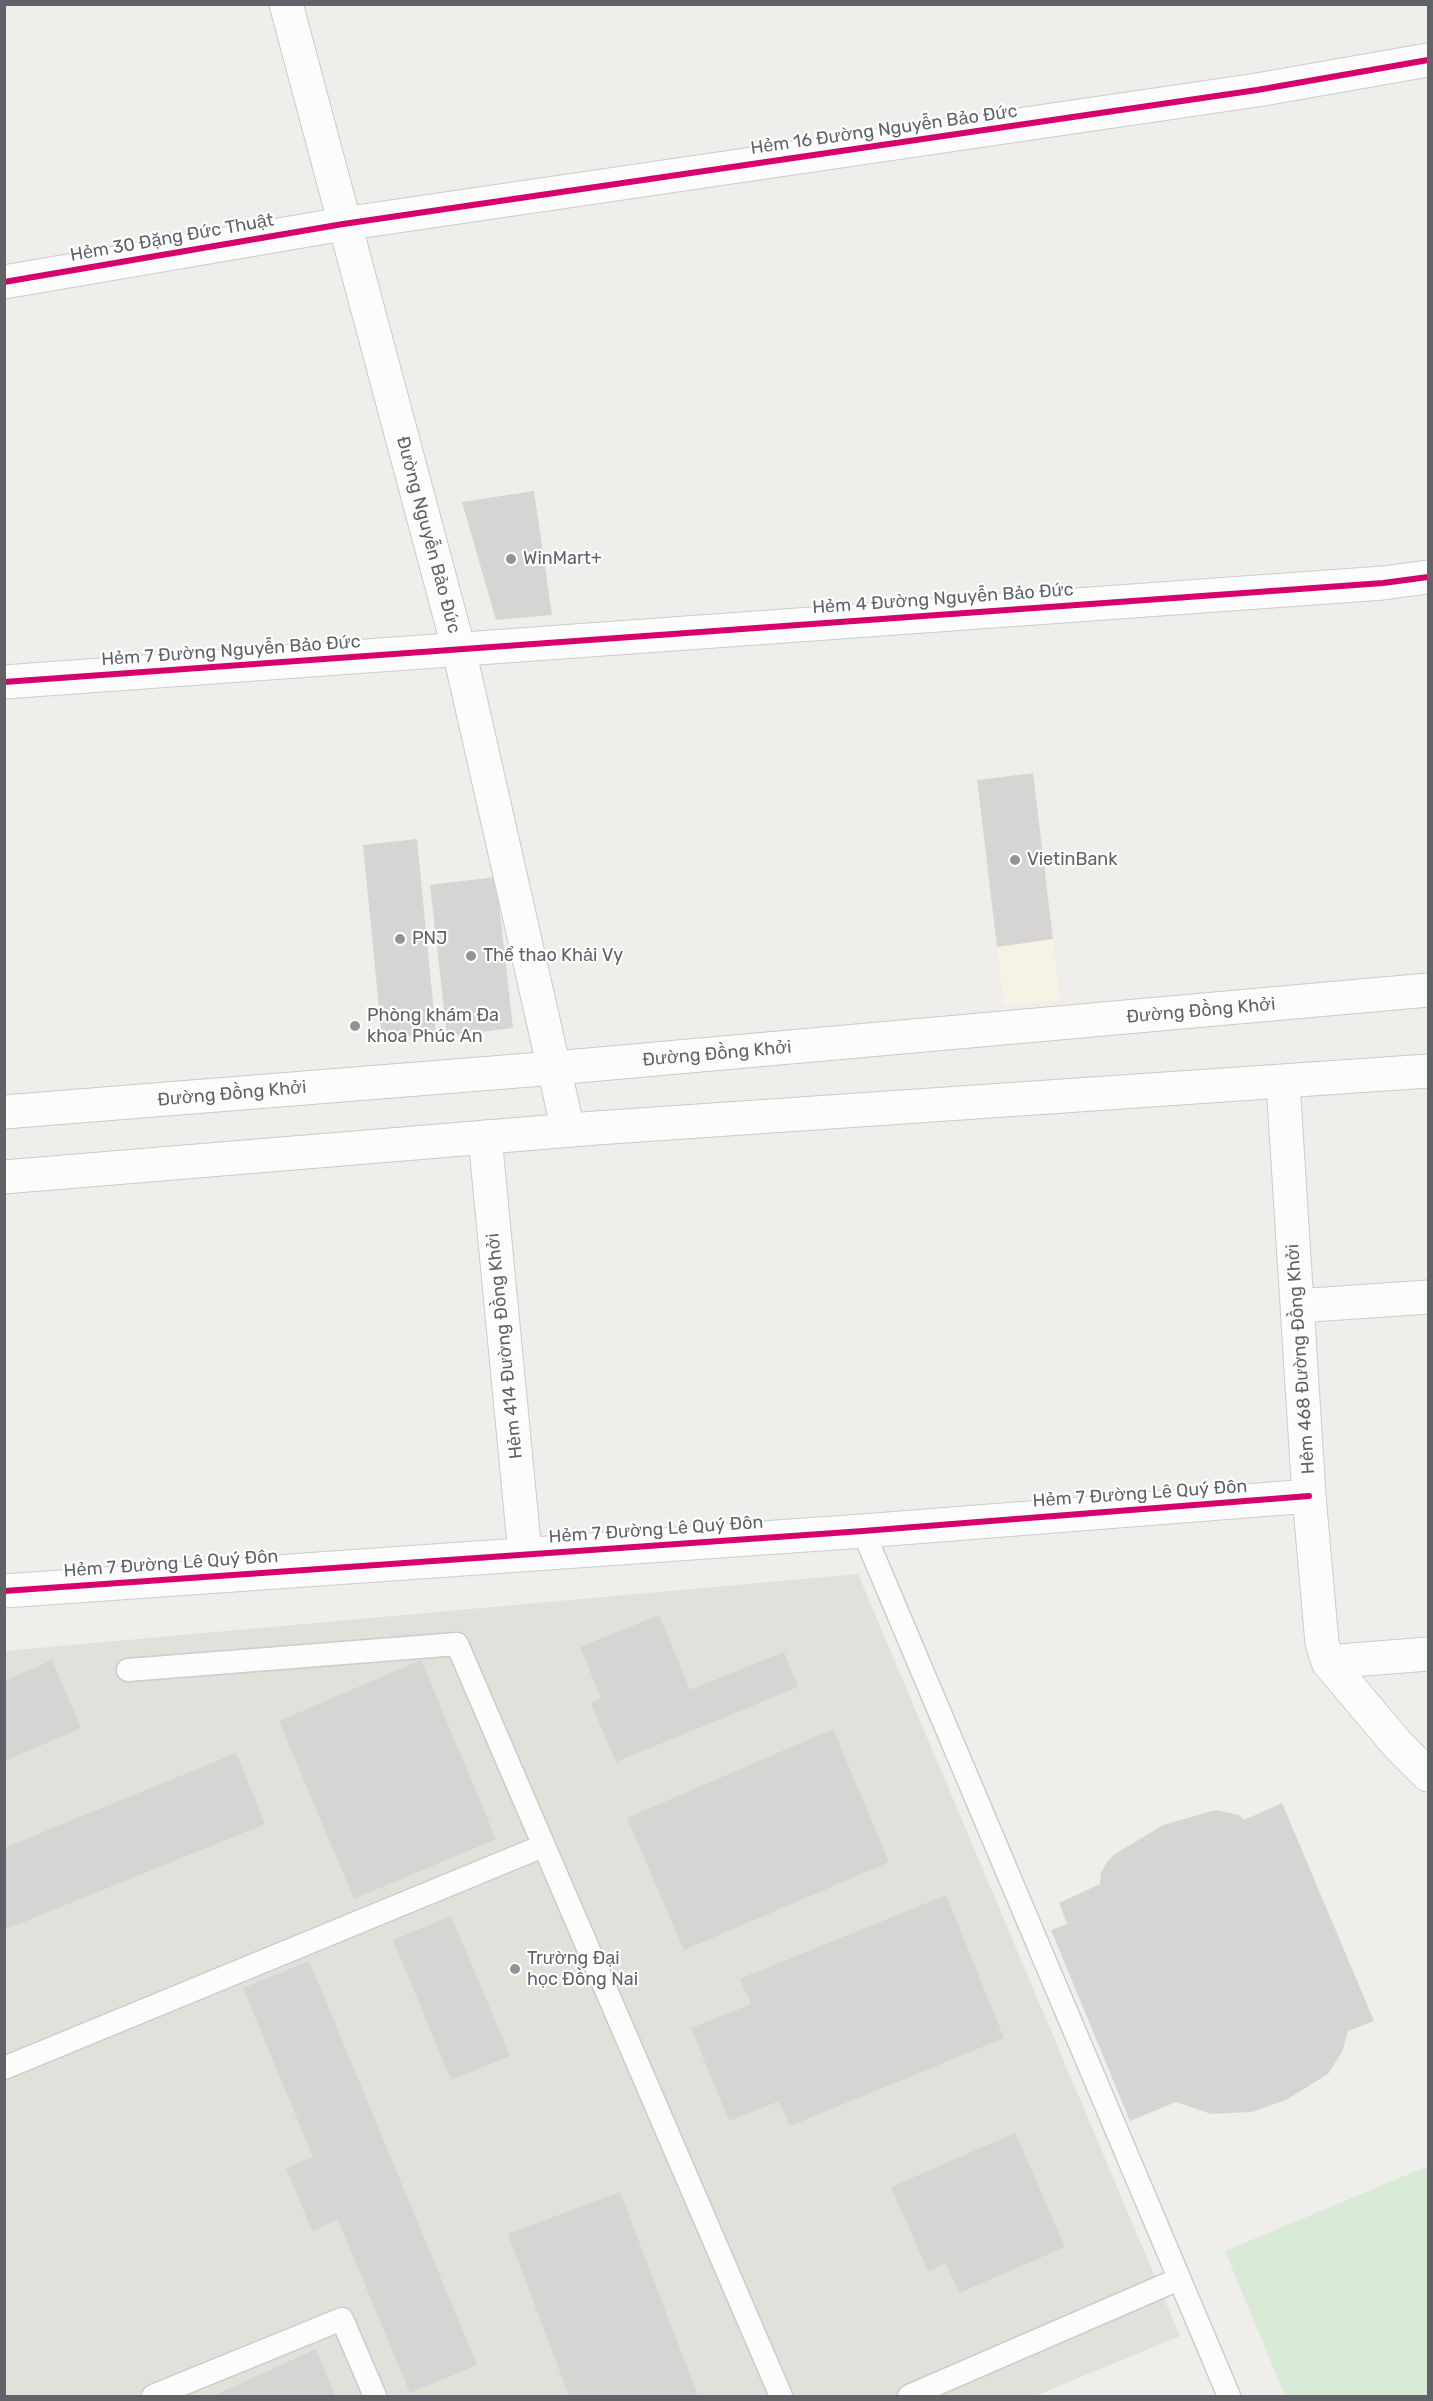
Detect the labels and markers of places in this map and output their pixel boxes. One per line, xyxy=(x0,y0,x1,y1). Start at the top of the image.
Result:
place label: WinMart+ xyxy=(523,548,602,570)
marker: WinMart+ xyxy=(504,552,518,566)
place label: VietinBank xyxy=(1027,849,1118,871)
marker: VietinBank xyxy=(1008,853,1022,867)
place label: PNJ xyxy=(412,928,447,950)
marker: PNJ xyxy=(393,932,407,946)
place label: Thể thao Khải Vy xyxy=(483,945,623,967)
marker: Thể thao Khải Vy xyxy=(464,949,478,963)
place label: Phòng khám Đa khoa Phúc An xyxy=(367,1005,499,1048)
marker: Phòng khám Đa khoa Phúc An xyxy=(348,1019,362,1033)
place label: Trường Đại học Đồng Nai xyxy=(527,1948,638,1990)
marker: Trường Đại học Đồng Nai xyxy=(508,1962,522,1976)

